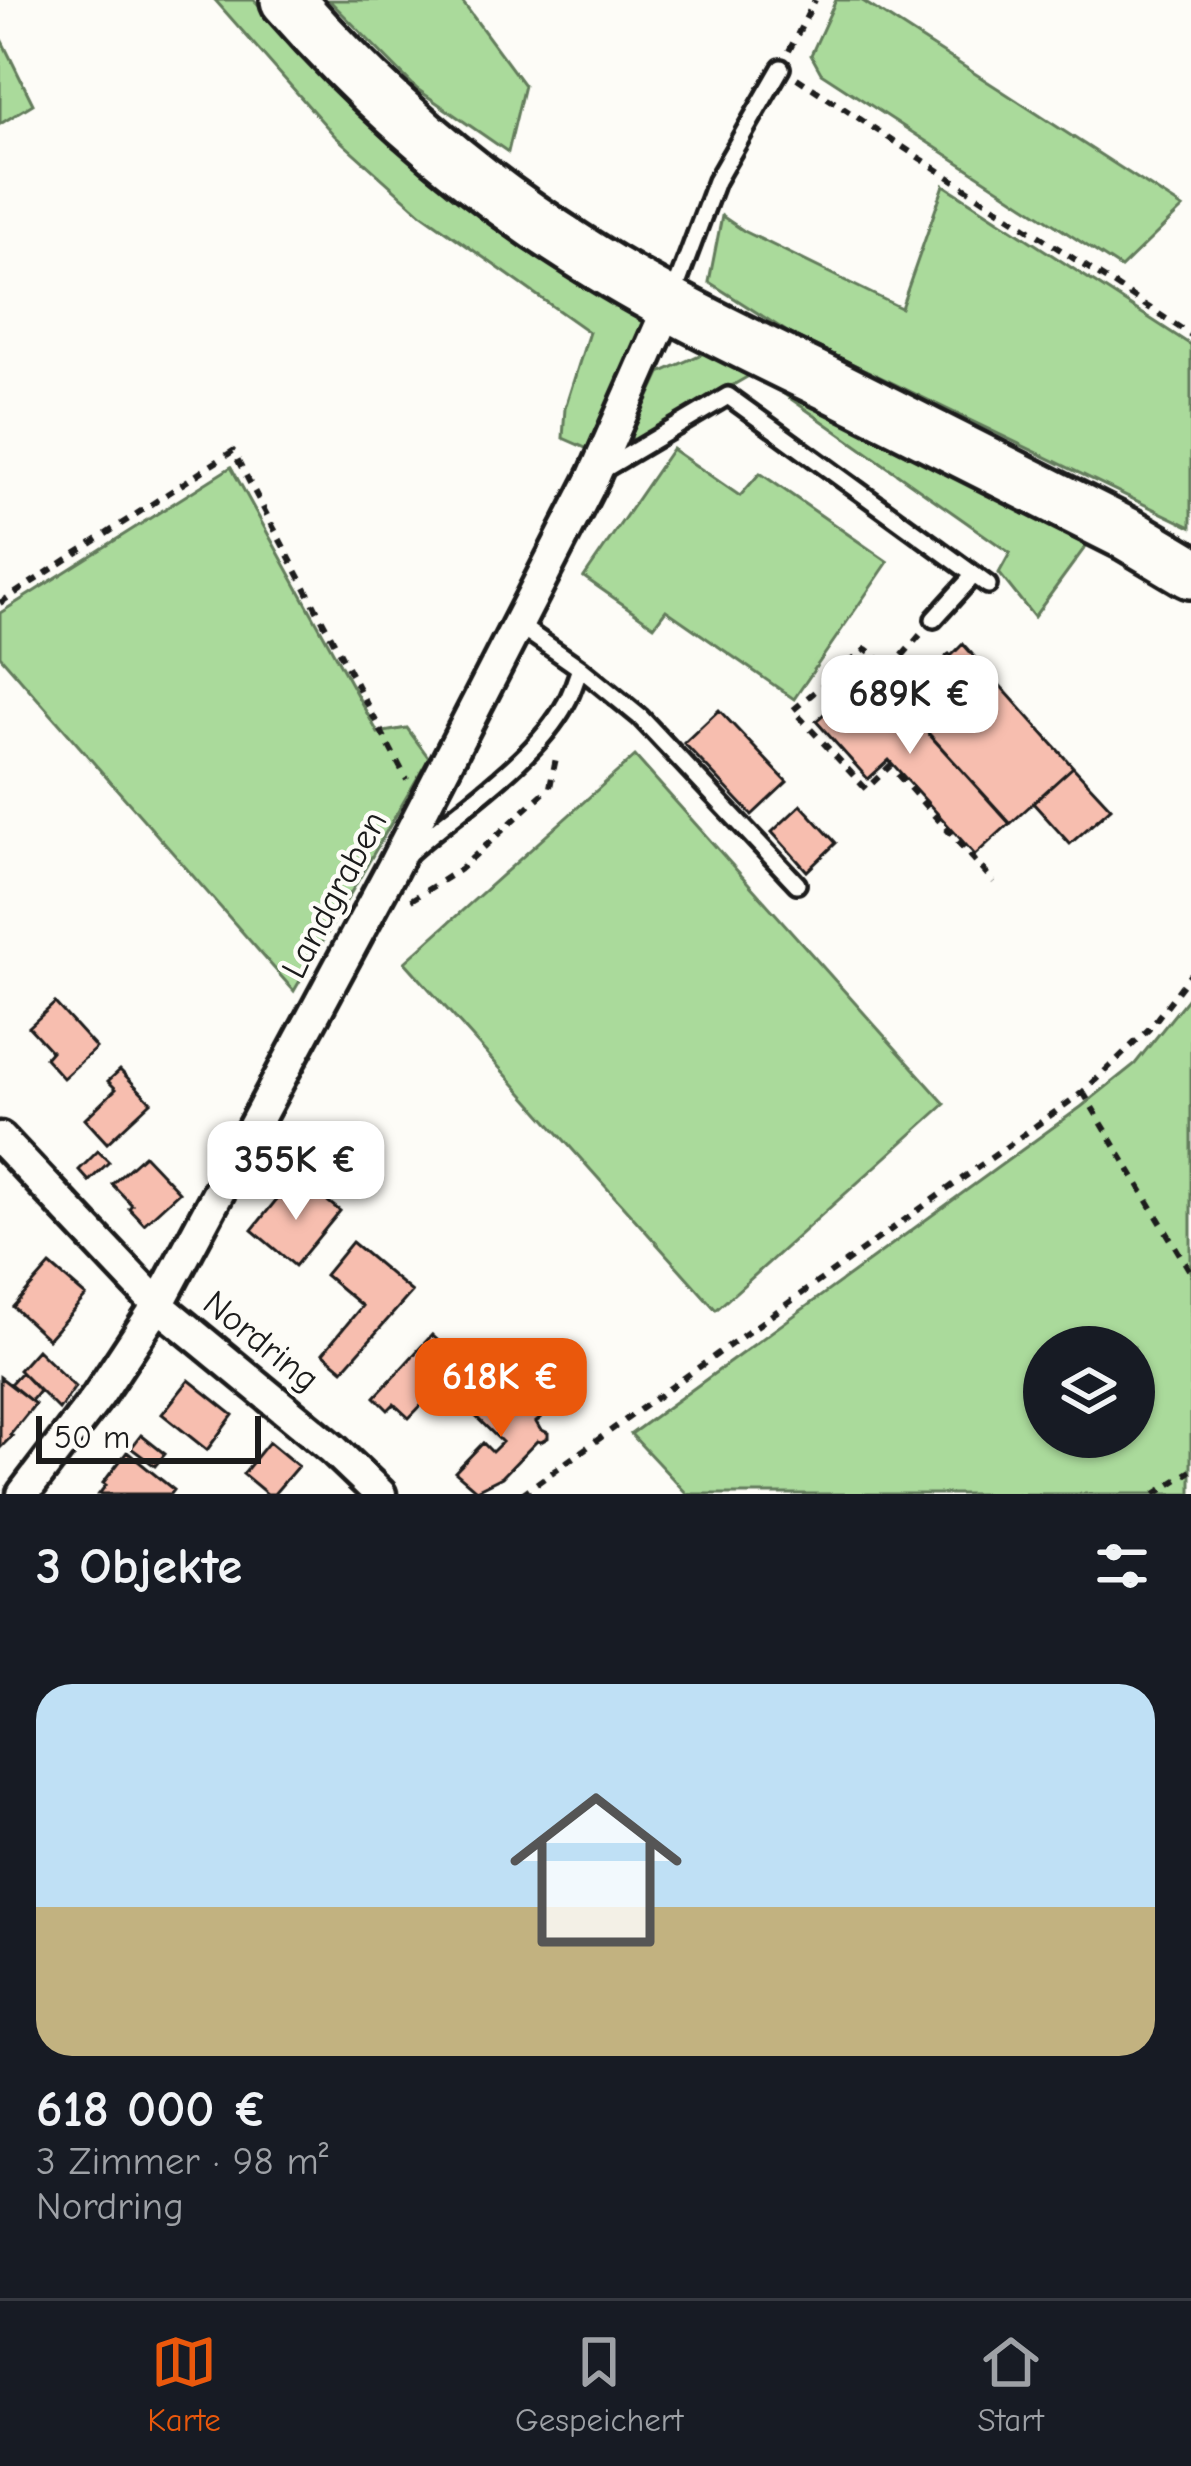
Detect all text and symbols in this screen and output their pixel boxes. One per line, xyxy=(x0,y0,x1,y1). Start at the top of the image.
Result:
pin: 689K € xyxy=(812,655,1008,757)
text: 689K € xyxy=(848,671,972,716)
street label: Landgraben xyxy=(273,804,395,985)
pin: 355K € xyxy=(198,1121,394,1223)
text: 355K € xyxy=(234,1137,358,1182)
street label: Nordring xyxy=(195,1282,327,1400)
map controls xyxy=(1023,1326,1155,1458)
button: layers xyxy=(1023,1326,1155,1458)
pin: 618K € xyxy=(403,1338,599,1440)
text: 618K € xyxy=(442,1354,560,1399)
scale bar xyxy=(36,1410,261,1463)
text: 50 m xyxy=(54,1418,130,1456)
icon: filters xyxy=(1089,1533,1155,1599)
text: 3 Objekte xyxy=(36,1537,242,1596)
icon: home xyxy=(488,1762,704,1978)
text: 618 000 € xyxy=(36,2080,268,2139)
text: 3 Zimmer · 98 m² xyxy=(36,2139,329,2184)
text: Nordring xyxy=(36,2184,184,2229)
tab: Karte xyxy=(147,2329,221,2439)
tab: Gespeichert xyxy=(515,2329,683,2439)
tab: Start xyxy=(978,2329,1044,2439)

